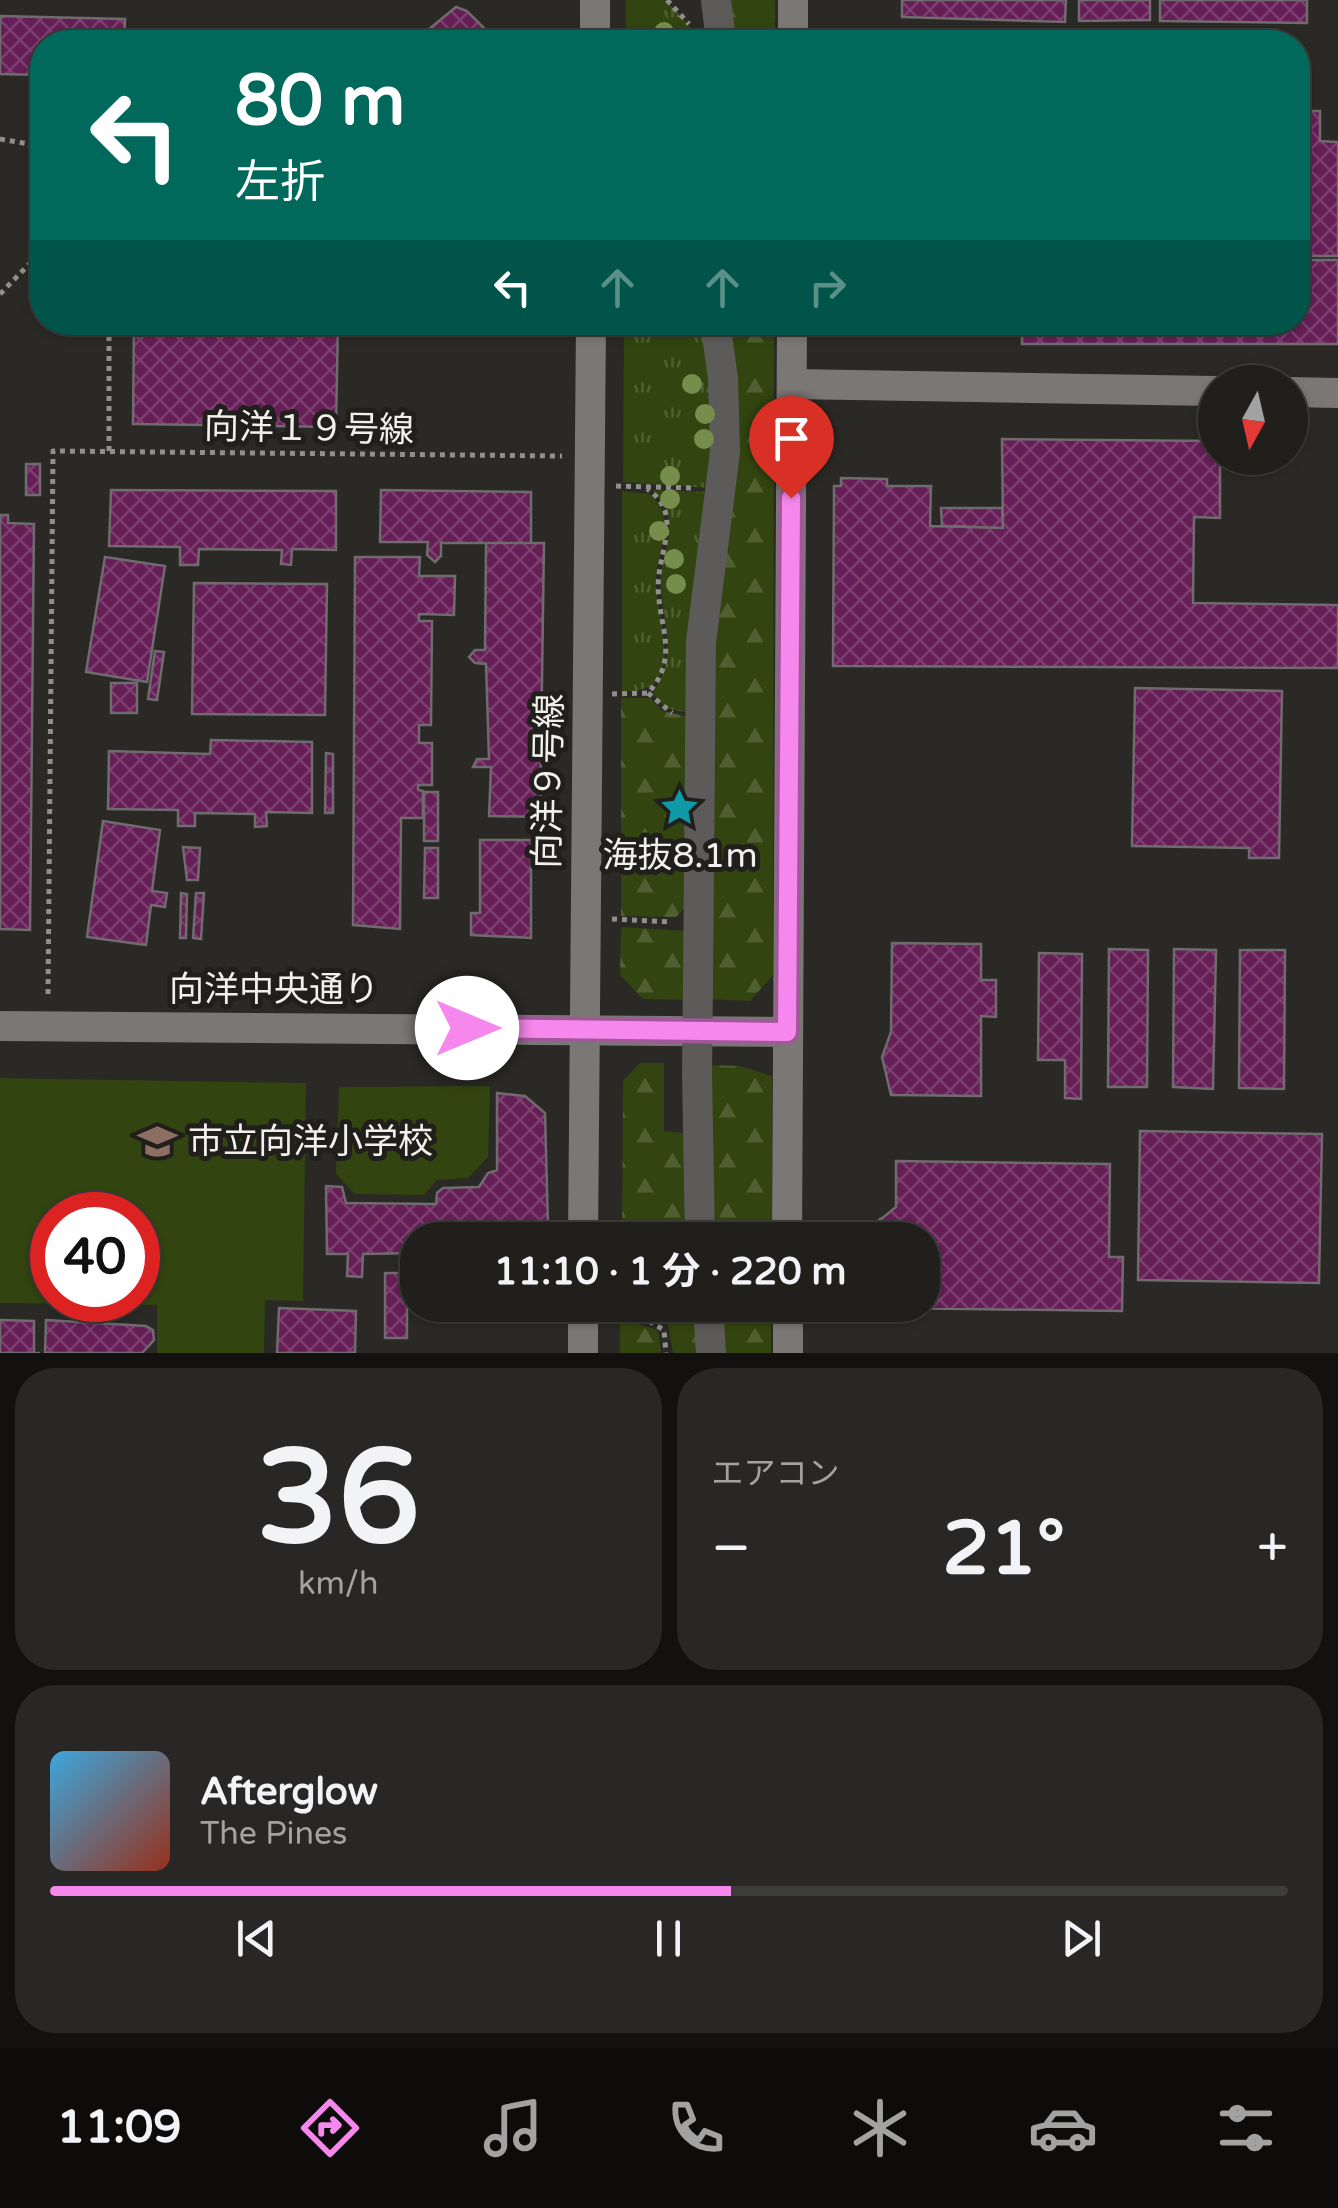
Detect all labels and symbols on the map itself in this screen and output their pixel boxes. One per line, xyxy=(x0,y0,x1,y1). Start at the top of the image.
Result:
north arrow xyxy=(1198,365,1308,475)
pin xyxy=(749,396,834,499)
street label: 向洋１９号線 xyxy=(204,406,414,452)
street label: 向洋９号線 xyxy=(526,693,572,869)
place icon: 海抜8.1m xyxy=(659,787,701,829)
place label: 海抜8.1m xyxy=(602,835,758,877)
street label: 向洋中央通り xyxy=(169,969,379,1011)
position arrow xyxy=(415,976,519,1080)
school or university icon: 市立向洋小学校 xyxy=(137,1120,179,1162)
place label: 市立向洋小学校 xyxy=(188,1121,433,1163)
speed limit sign: 40 xyxy=(30,1192,160,1322)

